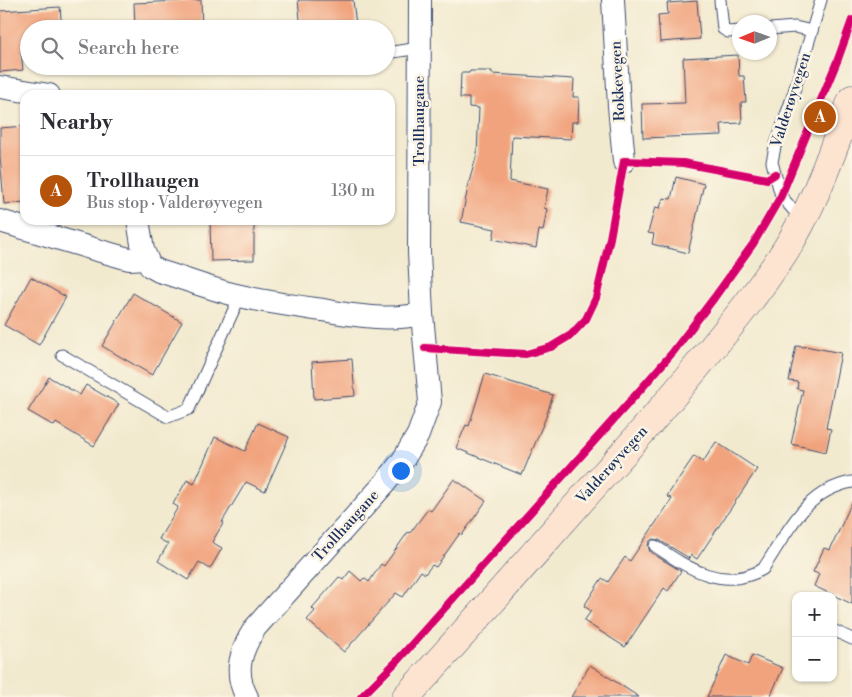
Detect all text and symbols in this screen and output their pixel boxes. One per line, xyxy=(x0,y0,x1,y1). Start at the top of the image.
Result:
north arrow xyxy=(732,15,777,60)
search box xyxy=(20,20,395,75)
icon: search xyxy=(38,34,66,62)
text: Search here xyxy=(78,36,179,60)
street label: Rokkevegen xyxy=(606,40,630,122)
street label: Valderøyvegen xyxy=(766,50,815,151)
street label: Trollhaugane xyxy=(410,76,429,166)
pin: A xyxy=(804,98,836,136)
text: Nearby xyxy=(40,110,113,136)
text: Trollhaugen xyxy=(87,169,199,193)
text: A xyxy=(50,181,62,201)
text: 130 m xyxy=(331,181,375,201)
text: Bus stop · Valderøyvegen xyxy=(87,193,263,213)
street label: Valderøyvegen xyxy=(571,422,652,509)
your location xyxy=(388,458,414,484)
street label: Trollhaugane xyxy=(309,486,383,566)
map controls xyxy=(792,592,837,682)
button: + xyxy=(792,592,837,637)
button: − xyxy=(792,637,837,682)

